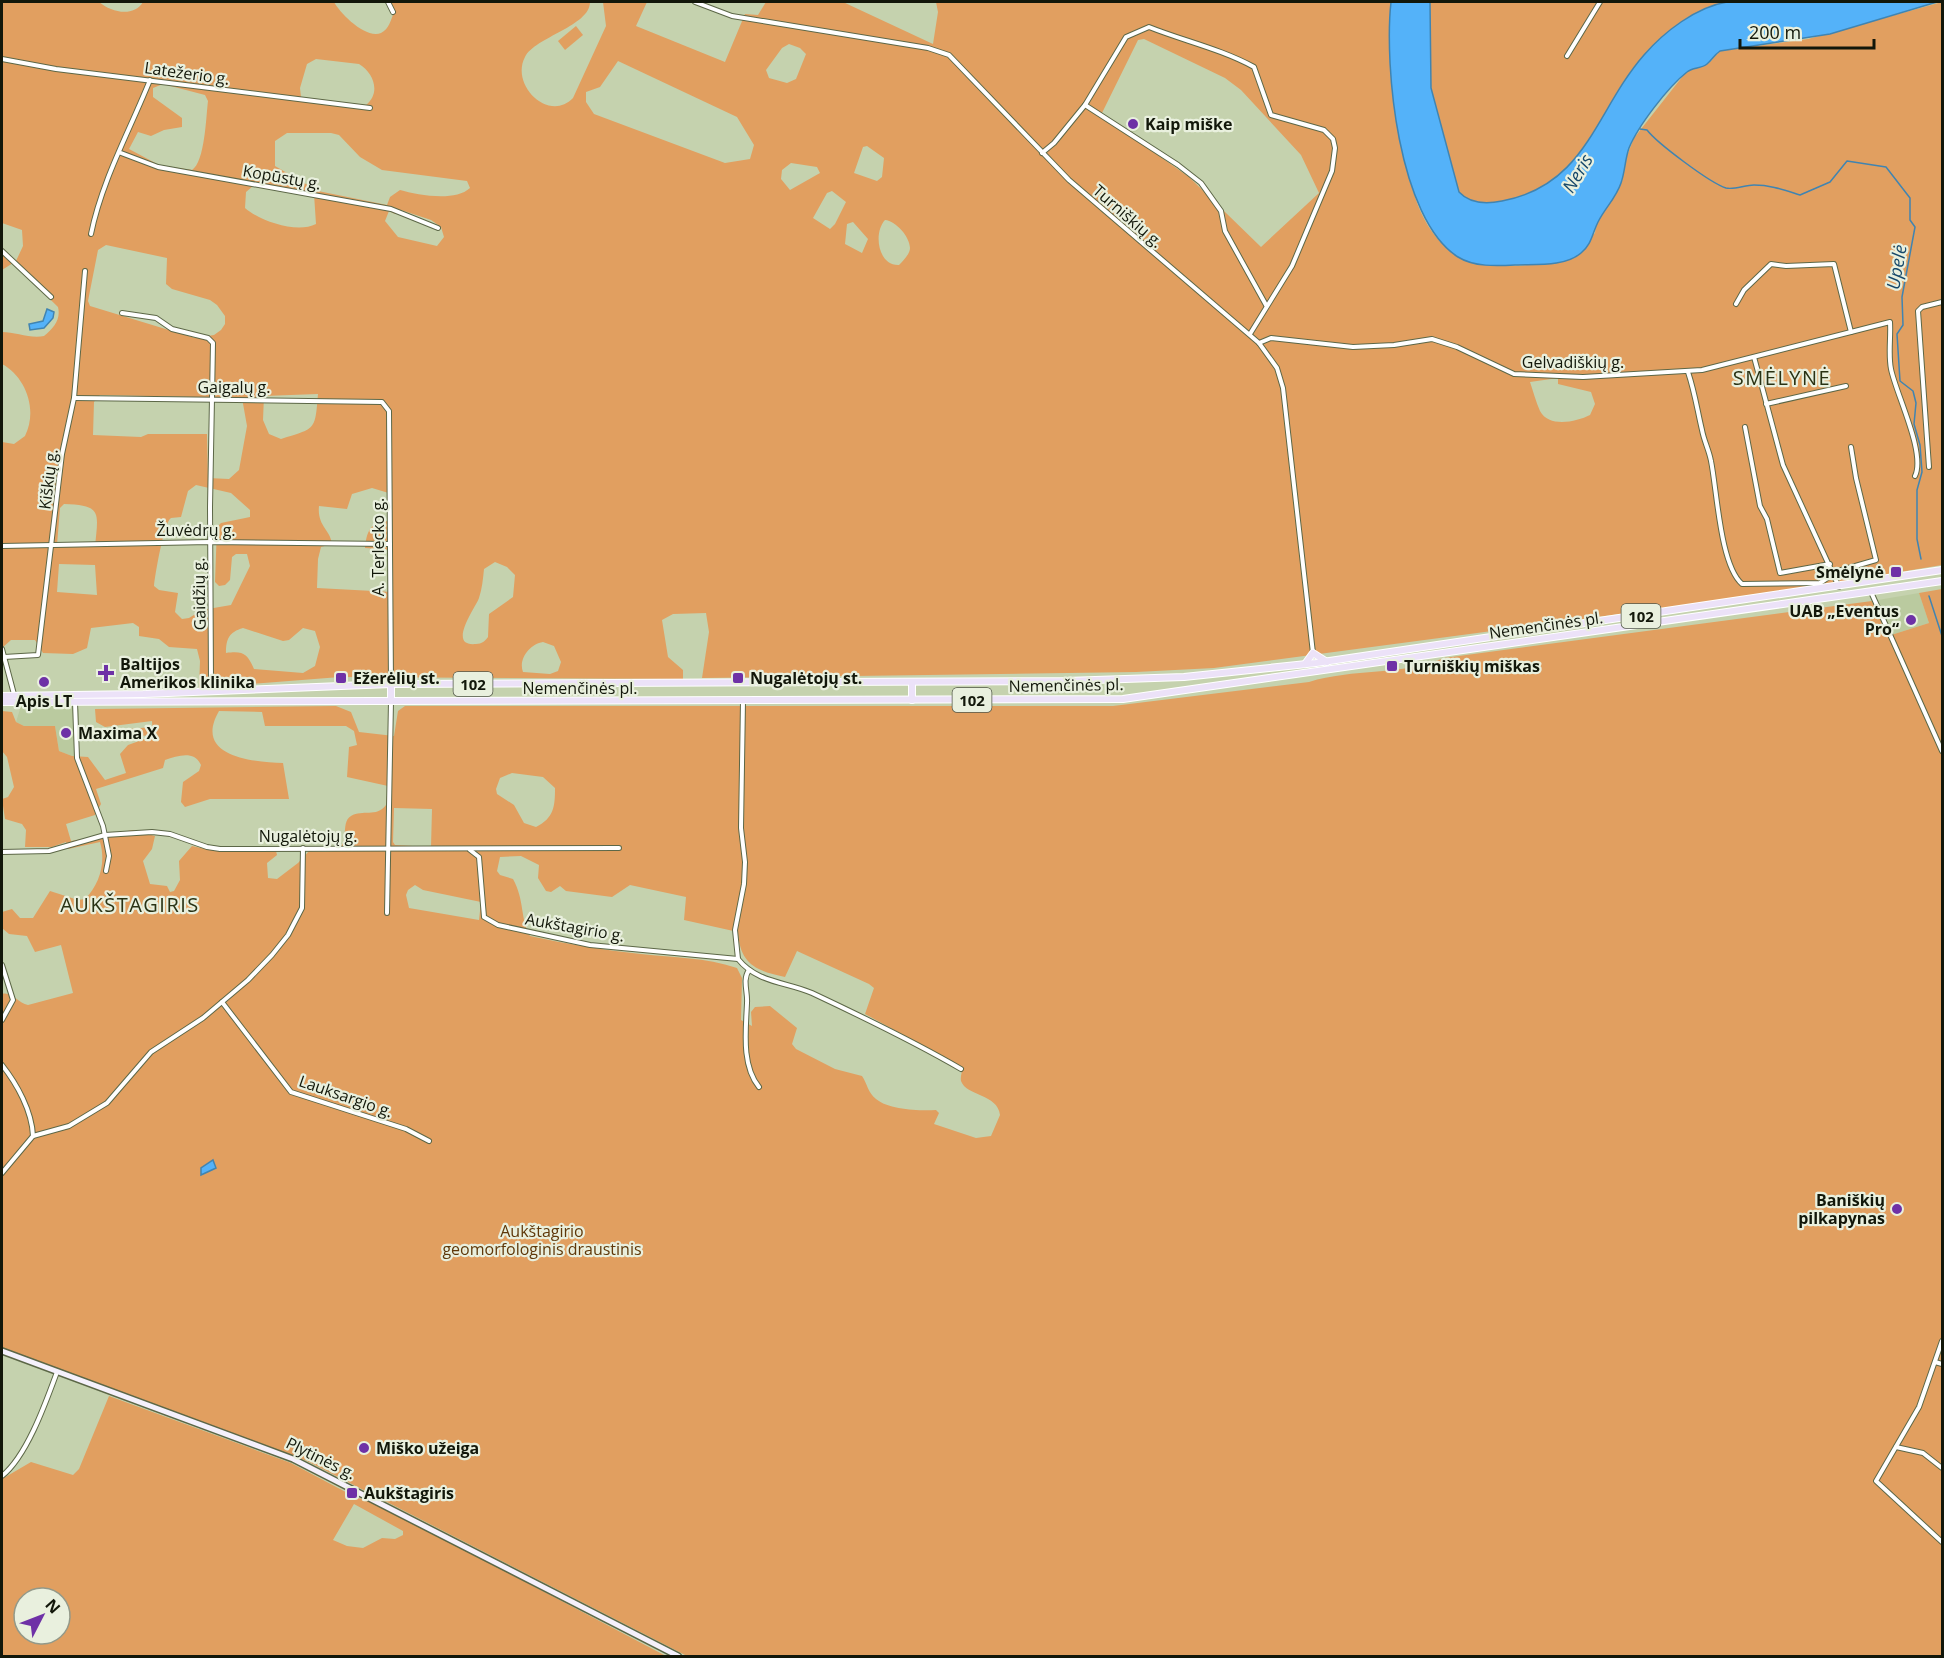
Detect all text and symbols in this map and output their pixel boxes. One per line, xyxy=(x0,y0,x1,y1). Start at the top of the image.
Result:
scale bar xyxy=(1740,12,1874,50)
text: 200 m xyxy=(1749,20,1801,44)
street label: Latežerio g. xyxy=(143,56,231,90)
place label: Kaip miške xyxy=(1145,113,1232,135)
marker: Kaip miške xyxy=(1126,117,1140,131)
water label: Neris xyxy=(1556,149,1598,197)
street label: Kopūstų g. xyxy=(241,159,323,195)
street label: Turniškių g. xyxy=(1088,180,1168,252)
water label: Upelė xyxy=(1880,243,1912,291)
street label: Gelvadiškių g. xyxy=(1522,351,1624,373)
district label: SMĖLYNĖ xyxy=(1733,364,1831,391)
street label: Gaigalų g. xyxy=(197,376,271,398)
street label: Kiškių g. xyxy=(33,448,63,510)
street label: A. Terlecko g. xyxy=(367,498,389,596)
street label: Žuvėdrų g. xyxy=(156,519,236,541)
street label: Gaidžių g. xyxy=(187,557,211,631)
place label: Smėlynė xyxy=(1816,561,1884,583)
marker: Smėlynė xyxy=(1889,565,1903,579)
place label: UAB „Eventus Pro“ xyxy=(1789,600,1899,640)
road number: 102 xyxy=(1622,604,1660,628)
street label: Nemenčinės pl. xyxy=(1488,606,1604,644)
marker: UAB „Eventus Pro“ xyxy=(1904,613,1918,627)
place label: Baltijos Amerikos klinika xyxy=(120,653,255,693)
place label: Turniškių miškas xyxy=(1404,655,1540,677)
marker: Turniškių miškas xyxy=(1385,659,1399,673)
marker: Baltijos Amerikos klinika xyxy=(97,664,115,682)
place label: Ežerėlių st. xyxy=(353,667,440,689)
place label: Nugalėtojų st. xyxy=(750,667,862,689)
marker: Ežerėlių st. xyxy=(334,671,348,685)
marker: Nugalėtojų st. xyxy=(731,671,745,685)
road number: 102 xyxy=(454,672,492,696)
street label: Nemenčinės pl. xyxy=(1008,673,1124,697)
marker: Apis LT xyxy=(37,675,51,689)
street label: Nemenčinės pl. xyxy=(523,677,637,699)
road number: 102 xyxy=(952,688,992,712)
place label: Apis LT xyxy=(16,690,72,712)
place label: Maxima X xyxy=(78,722,157,744)
marker: Maxima X xyxy=(59,726,73,740)
street label: Nugalėtojų g. xyxy=(259,825,357,847)
district label: AUKŠTAGIRIS xyxy=(60,891,200,918)
street label: Aukštagirio g. xyxy=(524,907,626,947)
street label: Lauksargio g. xyxy=(296,1070,396,1122)
place label: Baniškių pilkapynas xyxy=(1798,1189,1885,1229)
marker: Baniškių pilkapynas xyxy=(1890,1202,1904,1216)
park label: Aukštagirio geomorfologinis draustinis xyxy=(442,1220,642,1260)
street label: Plytinės g. xyxy=(283,1432,359,1484)
place label: Miško užeiga xyxy=(376,1437,479,1459)
marker: Miško užeiga xyxy=(357,1441,371,1455)
place label: Aukštagiris xyxy=(364,1482,454,1504)
marker: Aukštagiris xyxy=(345,1486,359,1500)
north arrow xyxy=(12,1586,72,1646)
text: N xyxy=(41,1594,66,1618)

